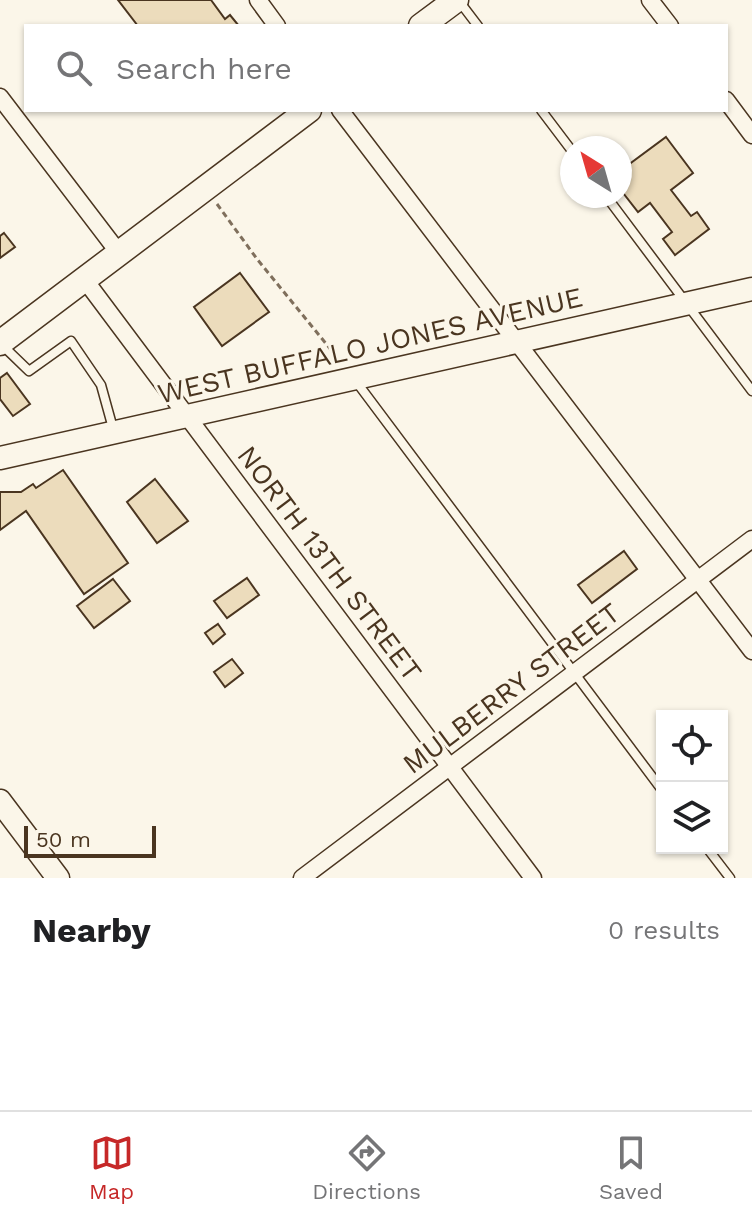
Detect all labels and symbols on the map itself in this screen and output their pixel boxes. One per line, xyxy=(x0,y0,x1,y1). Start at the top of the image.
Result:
north arrow xyxy=(560,136,632,208)
street label: WEST BUFFALO JONES AVENUE xyxy=(155,280,586,410)
street label: NORTH 13TH STREET xyxy=(230,439,429,687)
street label: MULBERRY STREET xyxy=(396,596,626,781)
scale bar xyxy=(24,822,156,858)

